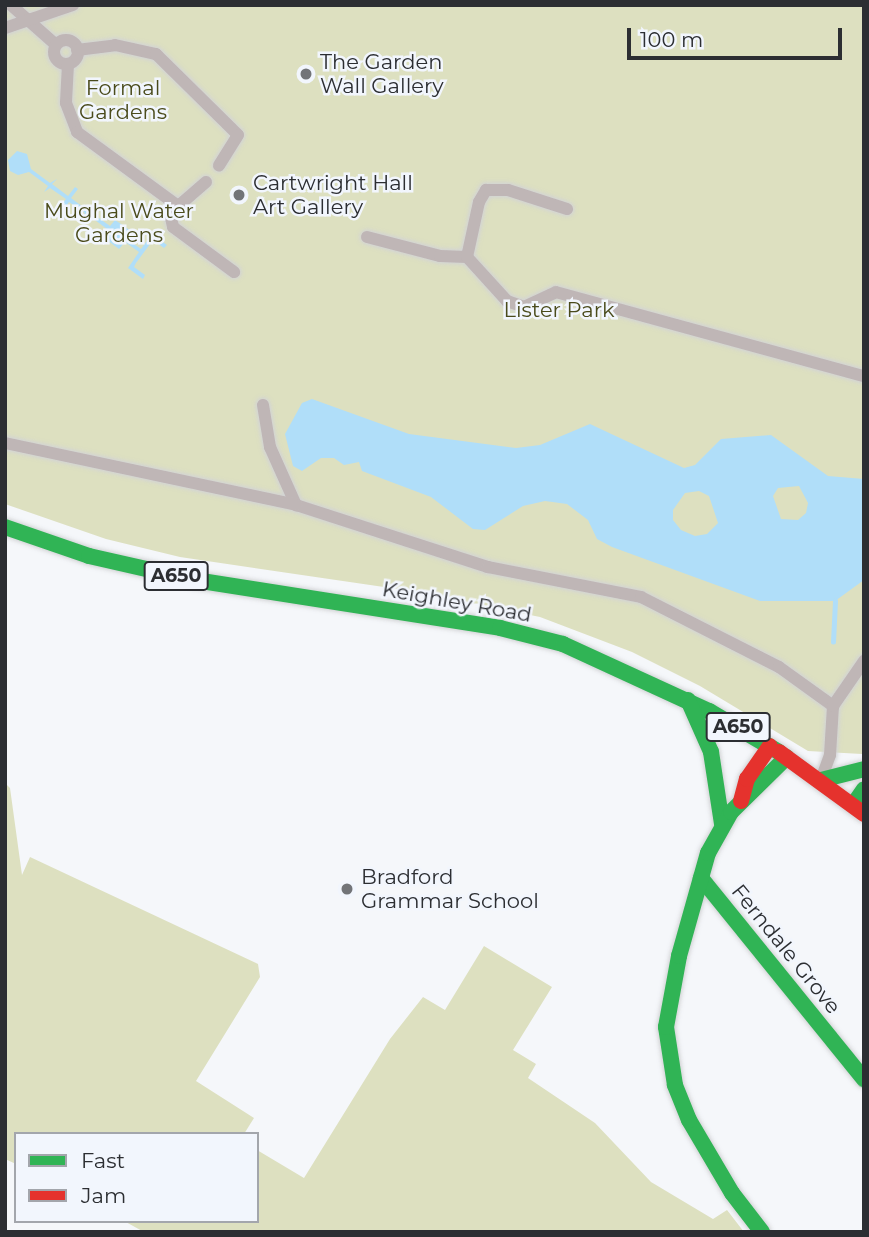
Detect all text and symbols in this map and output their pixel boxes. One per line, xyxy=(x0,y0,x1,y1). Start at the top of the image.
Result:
scale bar xyxy=(631,14,846,58)
text: 100 m xyxy=(640,27,703,52)
place label: The Garden Wall Gallery xyxy=(320,49,444,99)
marker: The Garden Wall Gallery xyxy=(298,66,314,82)
park label: Formal Gardens xyxy=(79,75,167,125)
place label: Cartwright Hall Art Gallery xyxy=(253,170,413,220)
marker: Cartwright Hall Art Gallery xyxy=(231,187,247,203)
park label: Mughal Water Gardens xyxy=(44,198,194,248)
park label: Lister Park xyxy=(504,297,614,323)
road number: A650 xyxy=(143,561,209,592)
street label: Keighley Road xyxy=(380,576,534,628)
road number: A650 xyxy=(705,712,771,742)
place label: Bradford Grammar School xyxy=(361,864,539,914)
street label: Ferndale Grove xyxy=(726,879,846,1019)
marker: Bradford Grammar School xyxy=(339,881,355,897)
legend xyxy=(14,1132,259,1223)
text: Fast xyxy=(81,1148,125,1173)
text: Jam xyxy=(81,1183,126,1208)

